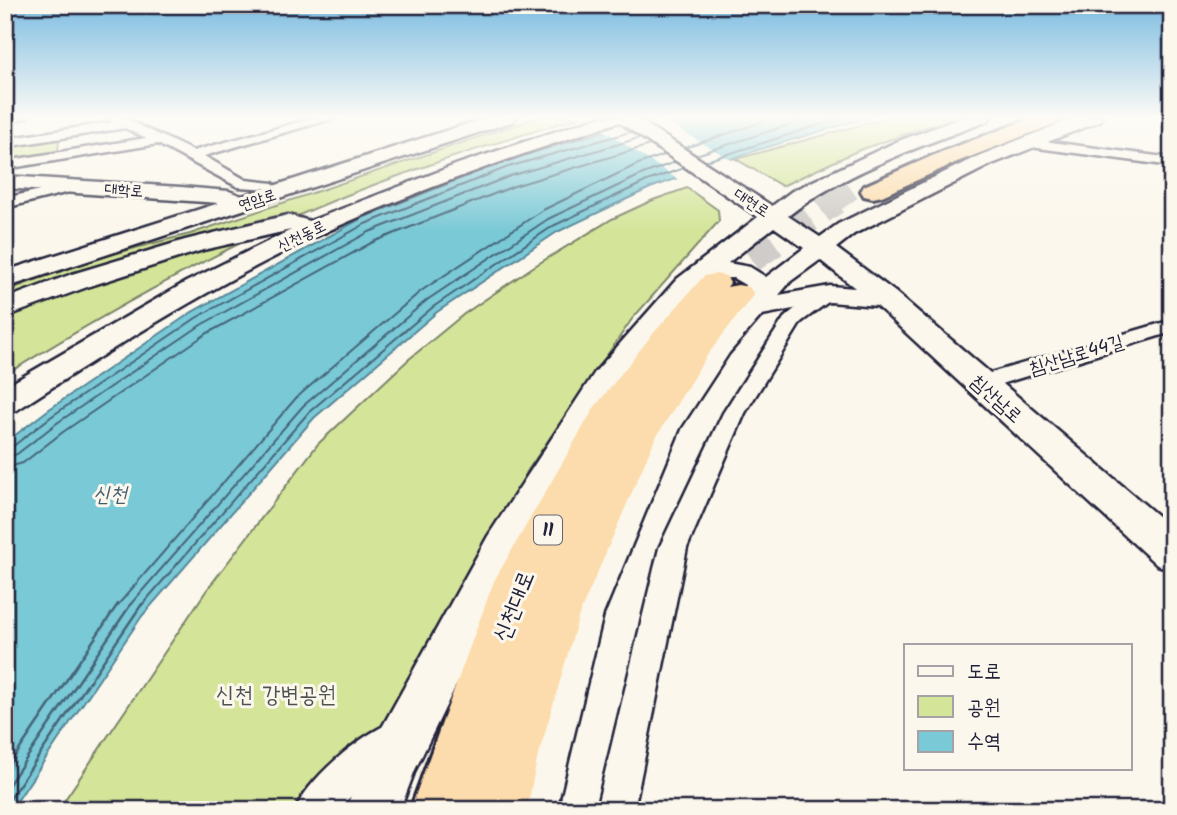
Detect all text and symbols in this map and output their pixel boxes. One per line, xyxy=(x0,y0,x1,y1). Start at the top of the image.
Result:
street label: 대학로 xyxy=(104,177,144,204)
street label: 대현로 xyxy=(728,182,774,224)
street label: 연암로 xyxy=(235,183,280,218)
street label: 신천동로 xyxy=(273,214,330,259)
street label: 침산남로44길 xyxy=(1026,327,1128,384)
street label: 침산남로 xyxy=(963,368,1028,431)
water label: 신천 xyxy=(93,479,129,512)
road number: 11 xyxy=(534,516,562,544)
street label: 신천대로 xyxy=(484,566,545,648)
legend xyxy=(904,644,1132,770)
text: 도로 xyxy=(967,656,1001,689)
park label: 신천 강변공원 xyxy=(216,678,336,714)
text: 공원 xyxy=(967,692,1001,725)
text: 수역 xyxy=(967,726,1001,759)

